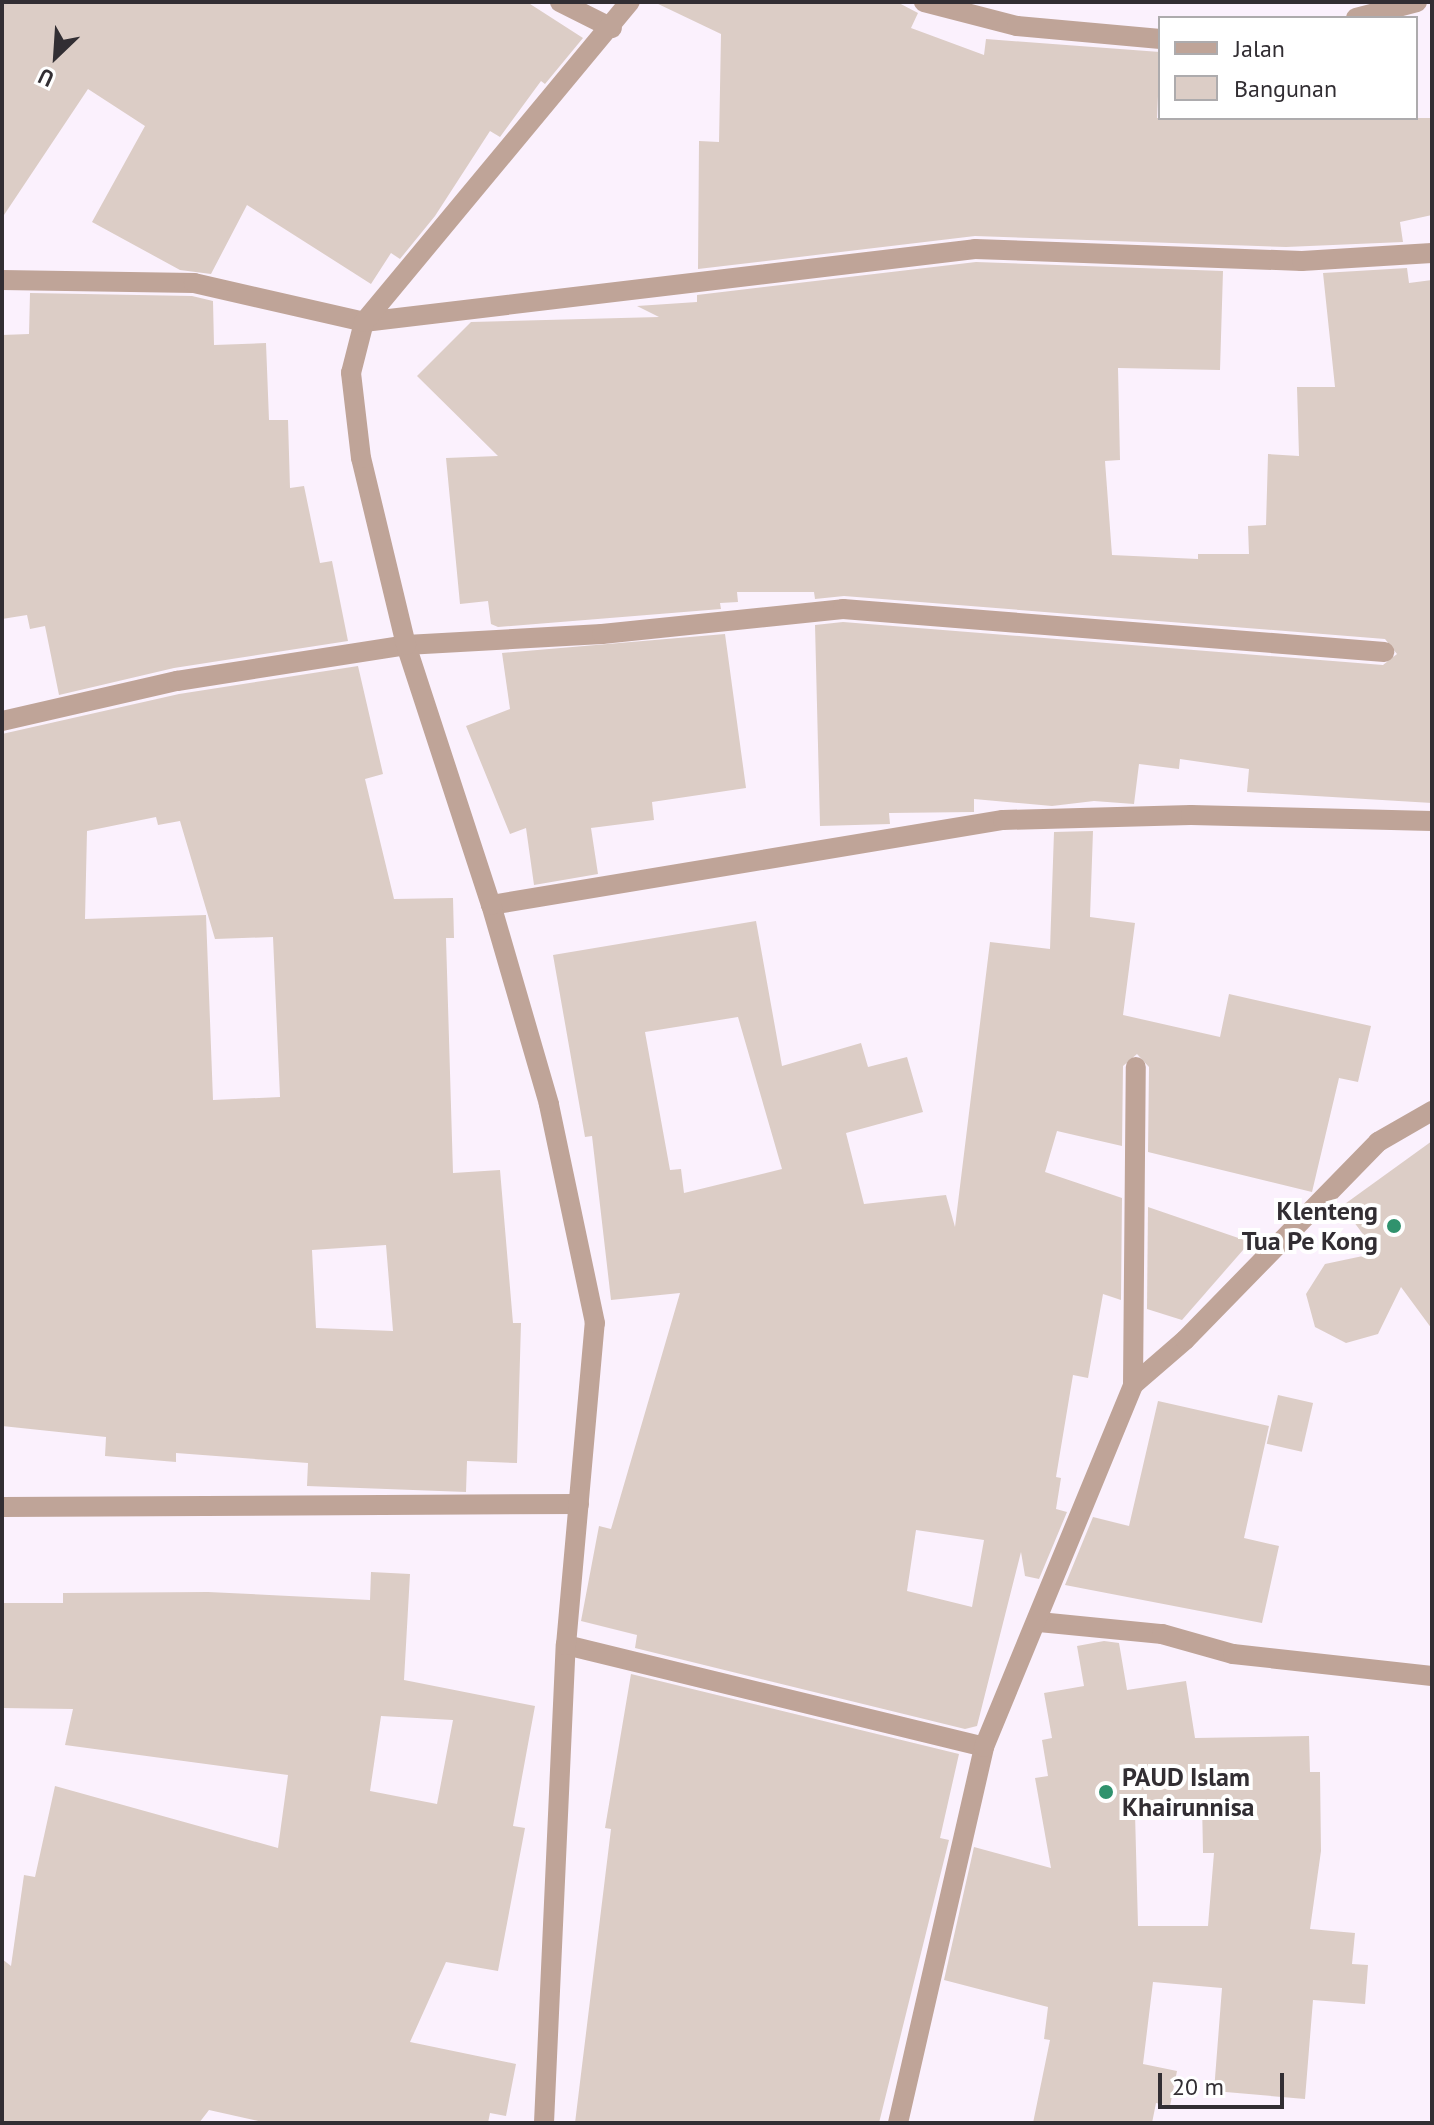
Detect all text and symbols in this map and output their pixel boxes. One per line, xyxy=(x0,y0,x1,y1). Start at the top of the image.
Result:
north arrow xyxy=(16,16,96,96)
legend xyxy=(1158,16,1418,120)
text: Jalan xyxy=(1234,33,1285,64)
text: U xyxy=(34,62,58,93)
text: Bangunan xyxy=(1234,73,1337,104)
place label: Klenteng Tua Pe Kong xyxy=(1242,1195,1378,1256)
marker: Klenteng Tua Pe Kong xyxy=(1385,1217,1403,1235)
place label: PAUD Islam Khairunnisa xyxy=(1122,1761,1254,1822)
marker: PAUD Islam Khairunnisa xyxy=(1097,1783,1115,1801)
scale bar xyxy=(1162,2057,1288,2107)
text: 20 m xyxy=(1172,2071,1224,2102)

